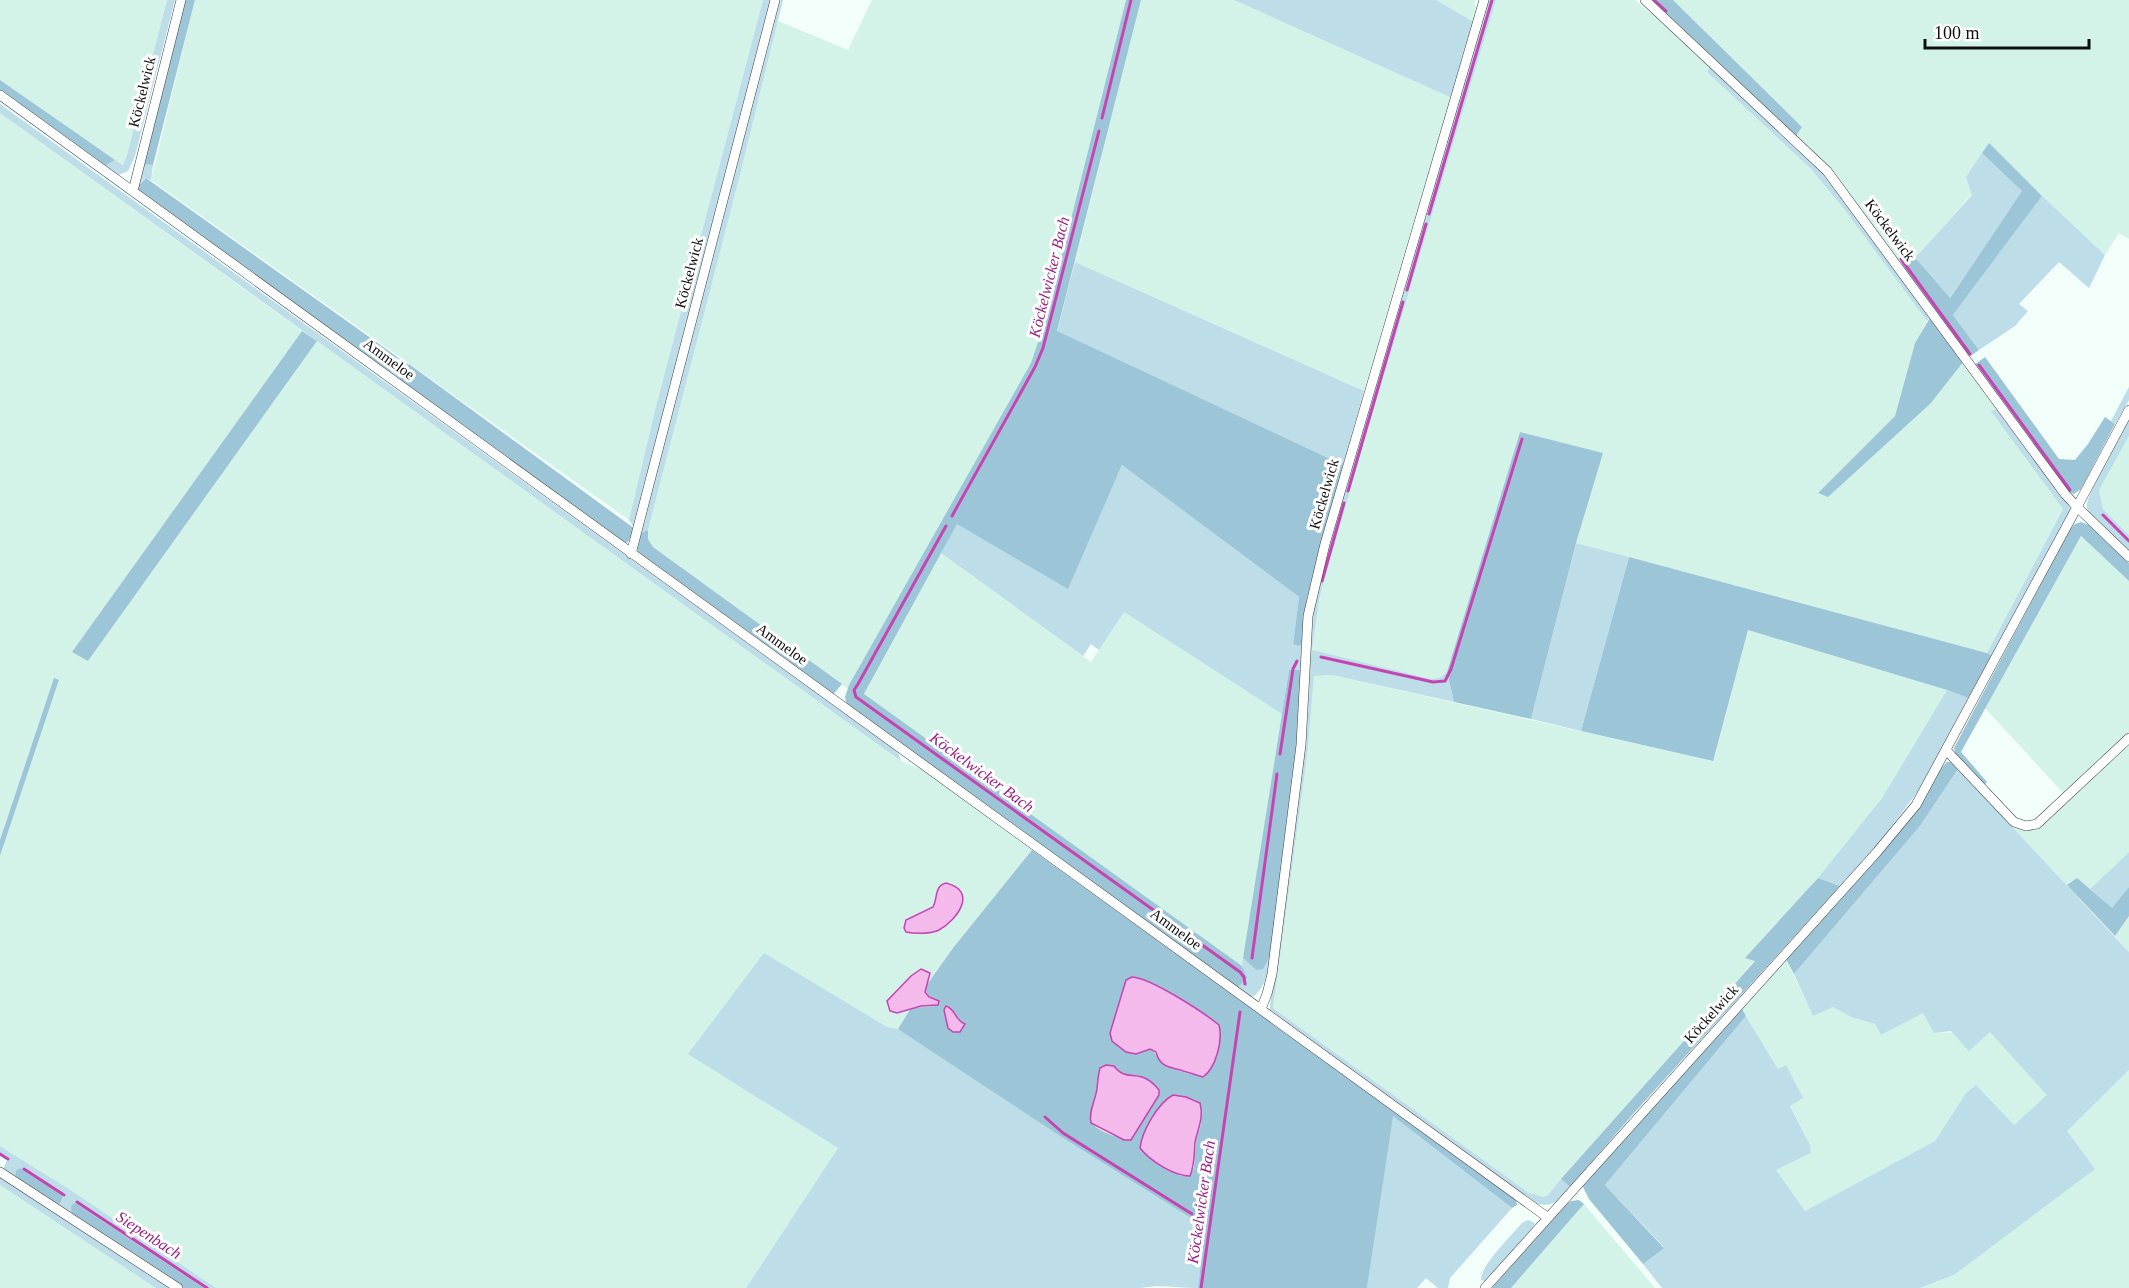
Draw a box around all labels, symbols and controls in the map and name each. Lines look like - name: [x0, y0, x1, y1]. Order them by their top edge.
- scale bar: [1925, 12, 2088, 50]
- text: 100 m: [1934, 23, 1980, 43]
- street label: Köckelwick: [125, 54, 159, 129]
- street label: Köckelwick: [1862, 196, 1918, 264]
- water label: Köckelwicker Bach: [1026, 215, 1072, 340]
- street label: Köckelwick: [672, 235, 706, 310]
- street label: Ammeloe: [360, 335, 418, 383]
- street label: Köckelwick: [1306, 456, 1342, 531]
- street label: Ammeloe: [753, 620, 811, 668]
- water label: Köckelwicker Bach: [926, 728, 1037, 815]
- street label: Ammeloe: [1147, 905, 1205, 953]
- street label: Köckelwick: [1681, 981, 1742, 1046]
- water label: Köckelwicker Bach: [1184, 1139, 1218, 1266]
- water label: Siepenbach: [113, 1208, 185, 1263]

